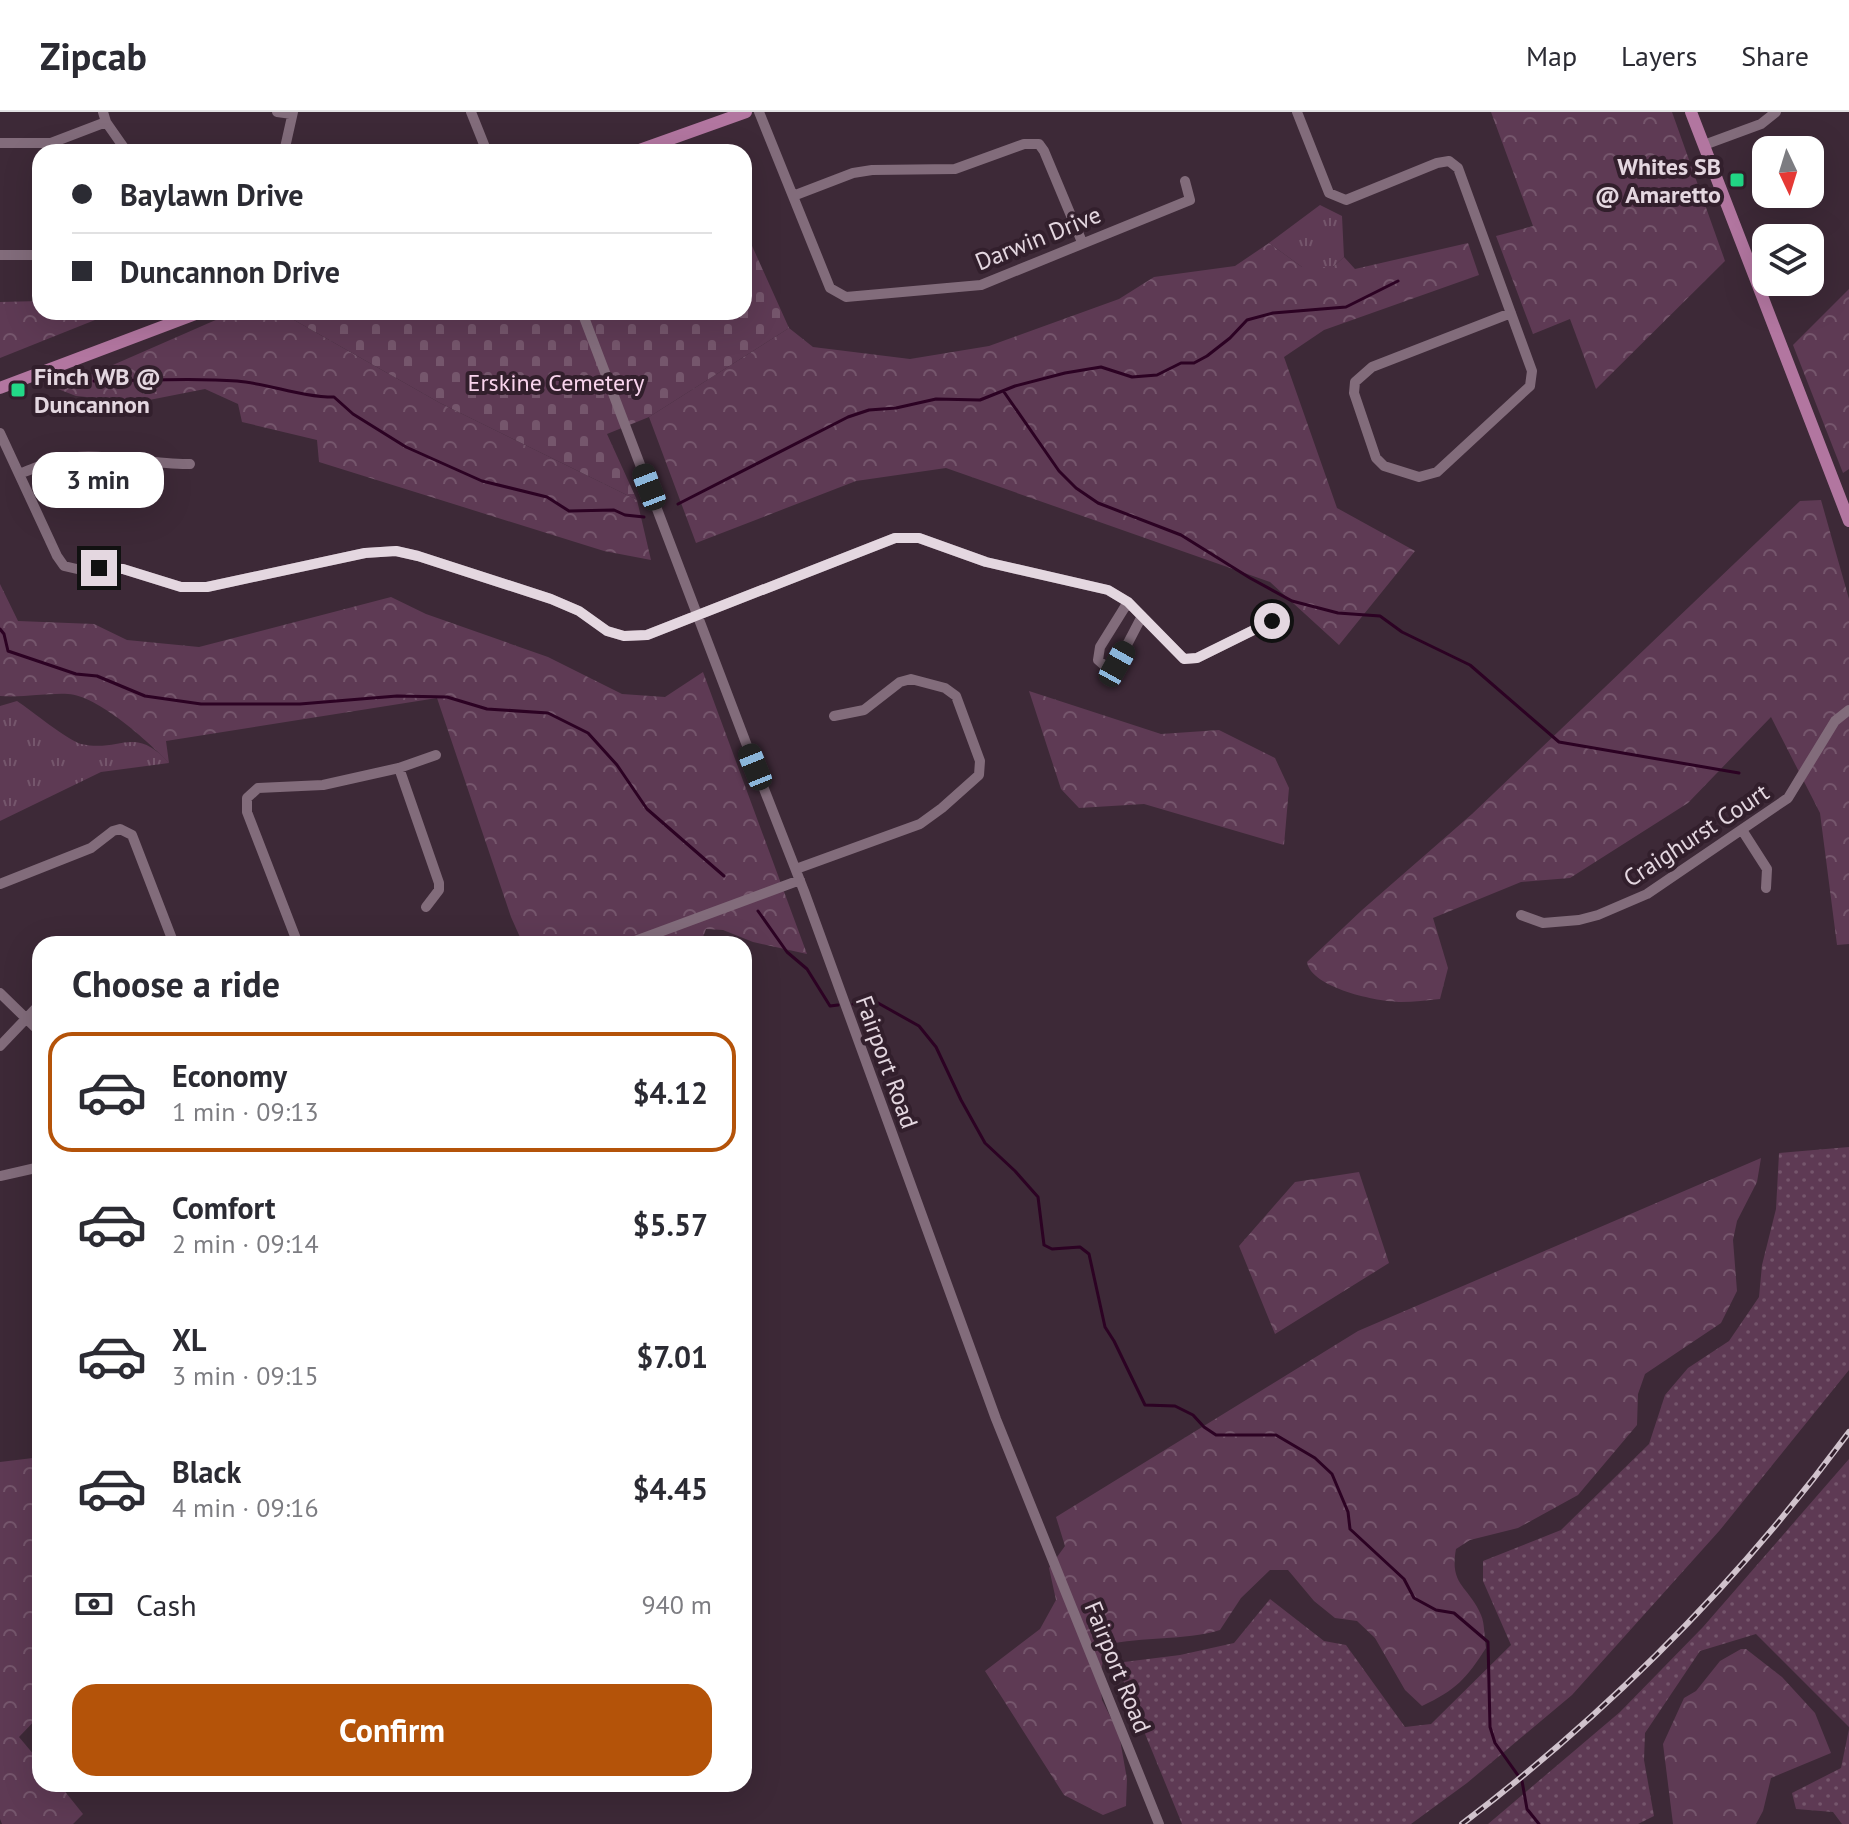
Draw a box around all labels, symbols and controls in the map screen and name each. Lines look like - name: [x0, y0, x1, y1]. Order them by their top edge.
- text: Zipcab: [40, 31, 147, 80]
- text: Map: [1526, 37, 1577, 74]
- text: Layers: [1621, 37, 1697, 74]
- text: Share: [1741, 37, 1809, 74]
- north arrow: [1752, 136, 1824, 208]
- map controls: [1752, 136, 1824, 296]
- place label: Whites SB @ Amaretto: [1595, 151, 1721, 210]
- marker: Whites SB @ Amaretto: [1728, 171, 1746, 189]
- text: Baylawn Drive: [120, 175, 304, 214]
- street label: Darwin Drive: [970, 199, 1106, 277]
- button: layers: [1752, 224, 1824, 296]
- text: Duncannon Drive: [120, 252, 340, 291]
- place label: Finch WB @ Duncannon: [34, 361, 161, 420]
- park label: Erskine Cemetery: [468, 367, 644, 398]
- marker: Finch WB @ Duncannon: [9, 381, 27, 399]
- callout: 3 min: [33, 452, 165, 508]
- car: [629, 460, 669, 514]
- text: 3 min: [66, 463, 130, 496]
- route end: [81, 550, 117, 586]
- route start: [1254, 603, 1290, 639]
- car: [1095, 637, 1139, 691]
- car: [735, 740, 775, 794]
- street label: Craighurst Court: [1617, 776, 1775, 894]
- text: Choose a ride: [72, 960, 280, 1007]
- street label: Fairport Road: [849, 991, 925, 1133]
- icon: car: [76, 1056, 148, 1128]
- text: Economy: [172, 1056, 287, 1095]
- text: $4.12: [633, 1073, 708, 1112]
- text: 1 min · 09:13: [172, 1095, 319, 1128]
- icon: car: [76, 1188, 148, 1260]
- text: Comfort: [172, 1188, 275, 1227]
- text: $5.57: [633, 1205, 708, 1244]
- text: 2 min · 09:14: [172, 1227, 319, 1260]
- icon: car: [76, 1320, 148, 1392]
- text: XL: [172, 1320, 206, 1359]
- text: $7.01: [636, 1337, 708, 1376]
- text: 3 min · 09:15: [172, 1359, 319, 1392]
- icon: car: [76, 1452, 148, 1524]
- text: Black: [172, 1452, 241, 1491]
- text: $4.45: [633, 1469, 708, 1508]
- text: 4 min · 09:16: [172, 1491, 319, 1524]
- icon: cash: [72, 1582, 116, 1626]
- text: Cash: [136, 1585, 197, 1624]
- text: 940 m: [641, 1588, 712, 1621]
- street label: Fairport Road: [1078, 1597, 1158, 1737]
- button: Confirm: [72, 1684, 712, 1776]

